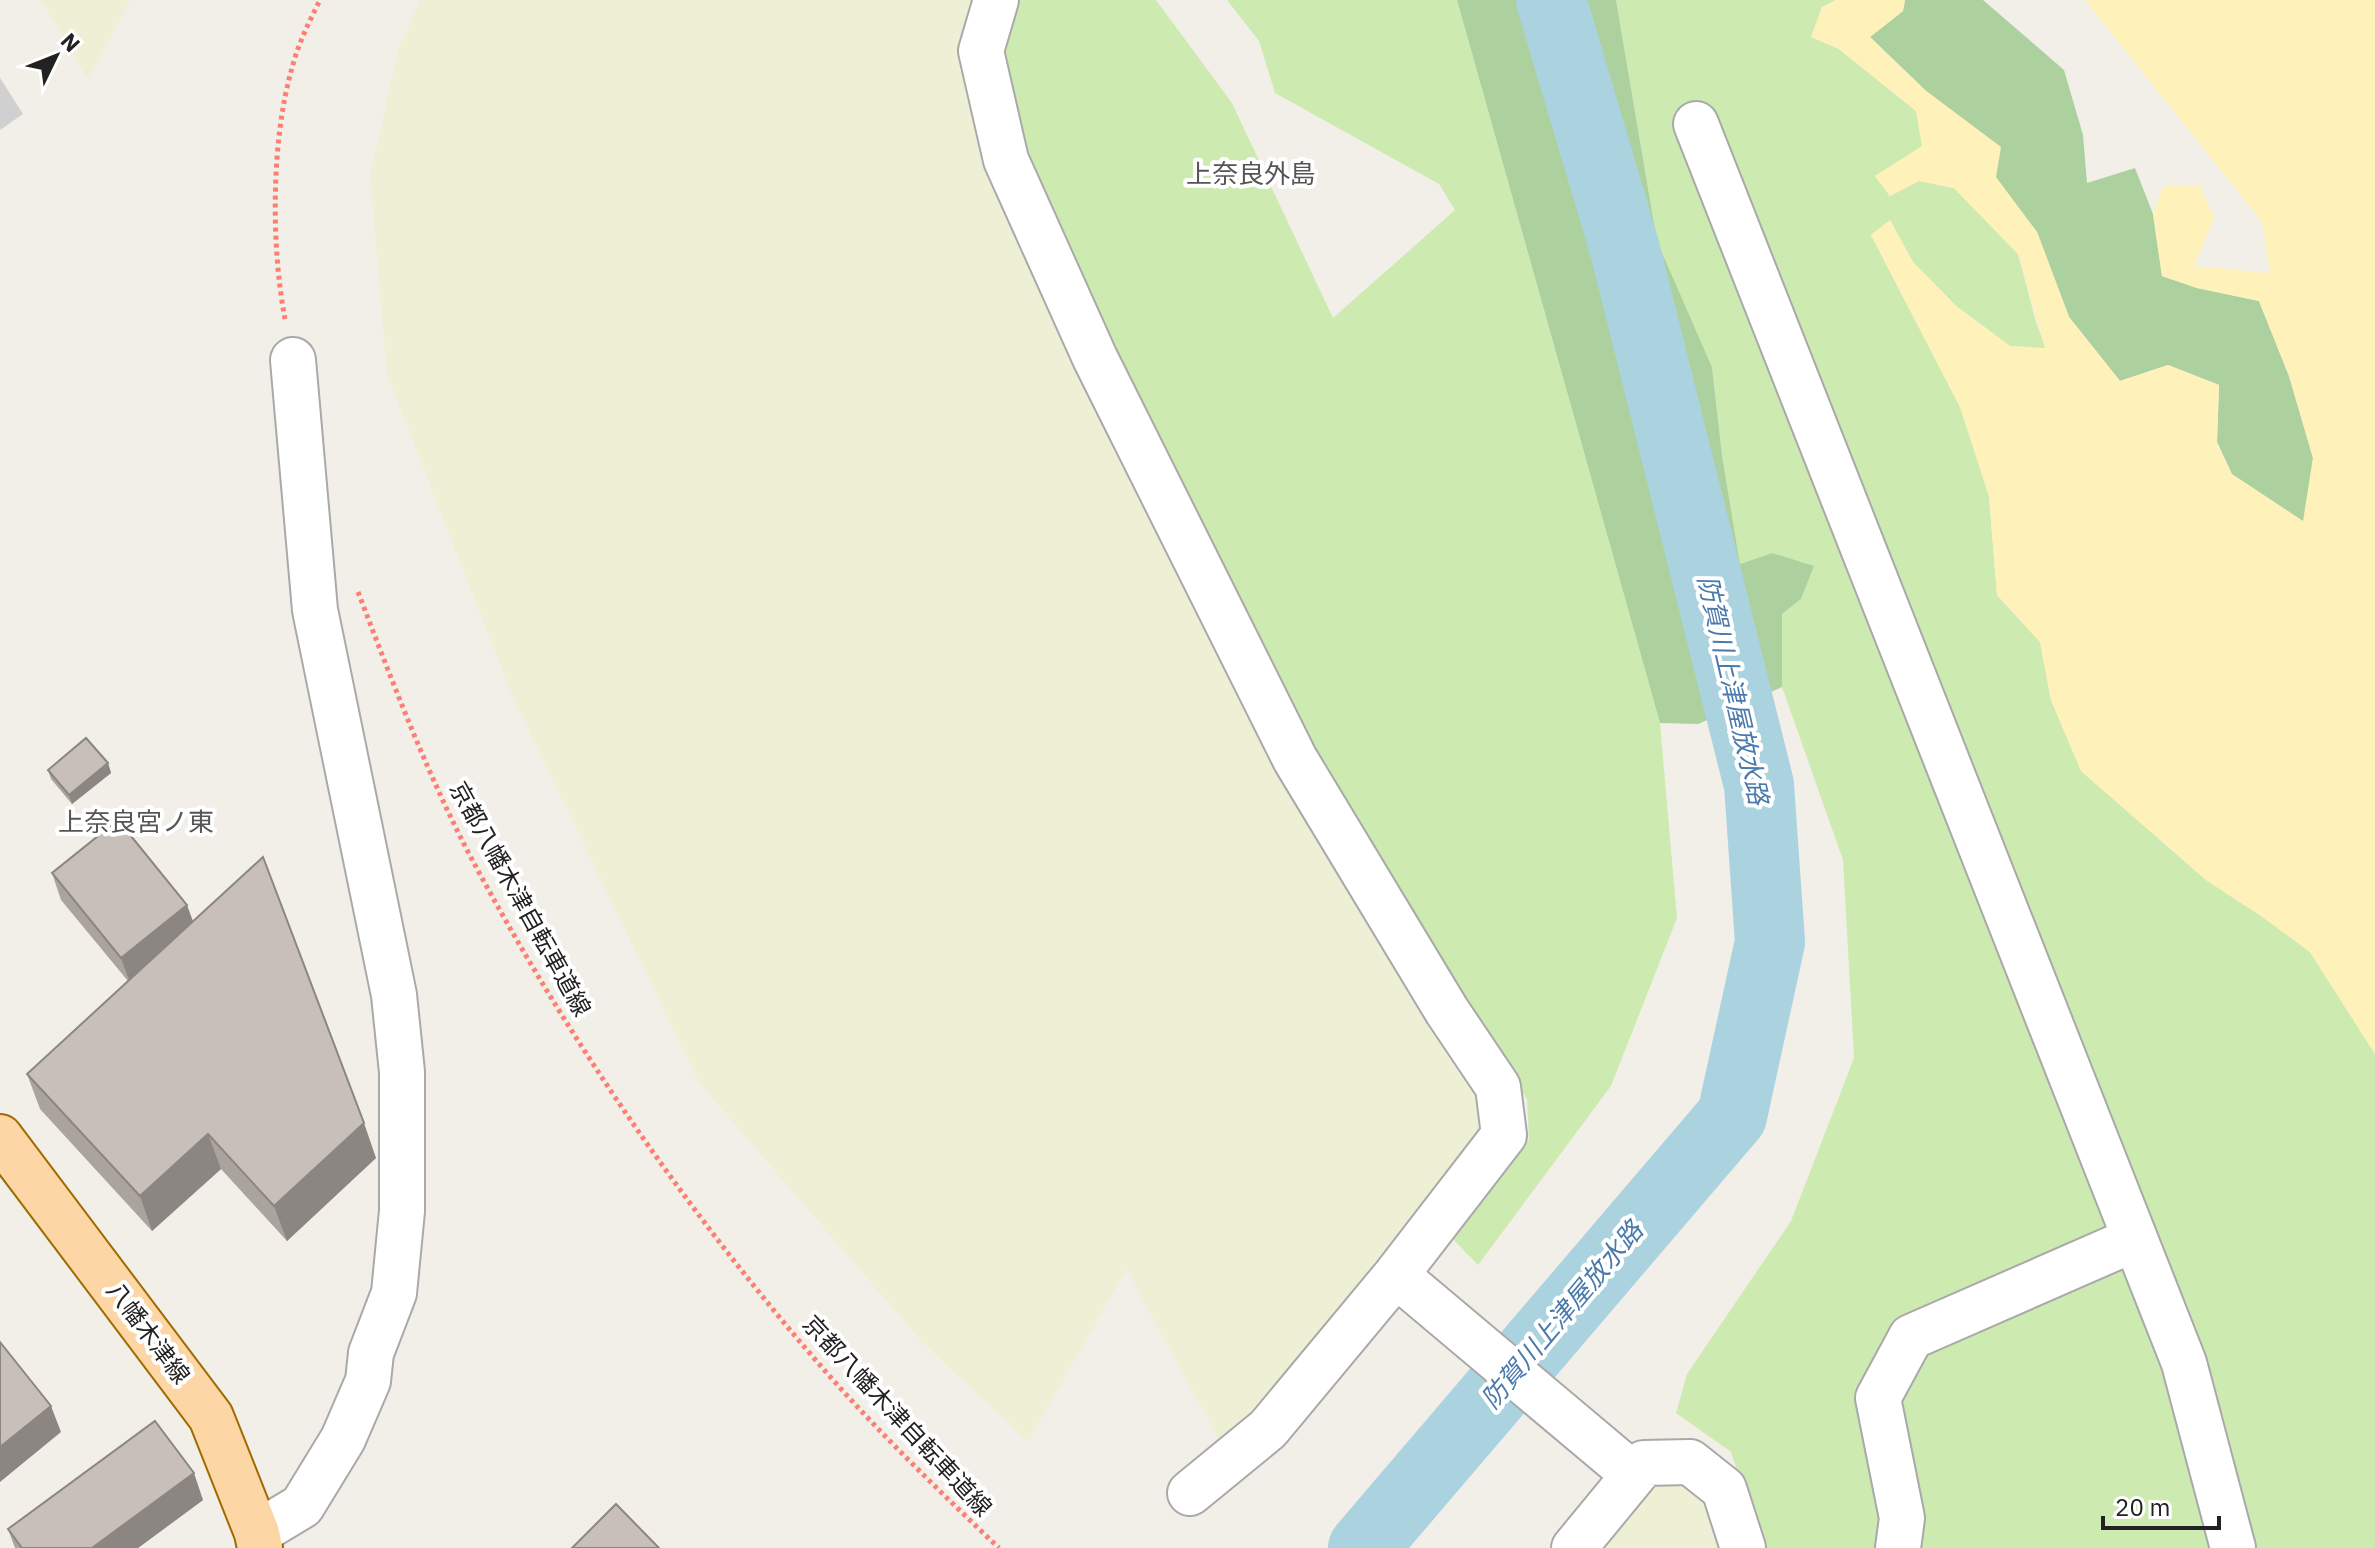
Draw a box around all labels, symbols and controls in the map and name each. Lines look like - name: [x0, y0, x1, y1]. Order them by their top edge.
- north arrow: [16, 16, 96, 96]
- text: N: [55, 26, 87, 58]
- district label: 上奈良外島: [1186, 156, 1316, 190]
- water label: 防賀川上津屋放水路: [1691, 572, 1777, 810]
- street label: 京都八幡木津自転車道線: [443, 775, 599, 1022]
- district label: 上奈良宮ノ東: [58, 804, 214, 838]
- water label: 防賀川上津屋放水路: [1473, 1212, 1651, 1415]
- street label: 八幡木津線: [100, 1275, 198, 1390]
- street label: 京都八幡木津自転車道線: [796, 1308, 999, 1523]
- scale bar: [2103, 1480, 2219, 1530]
- text: 20 m: [2115, 1491, 2170, 1523]

